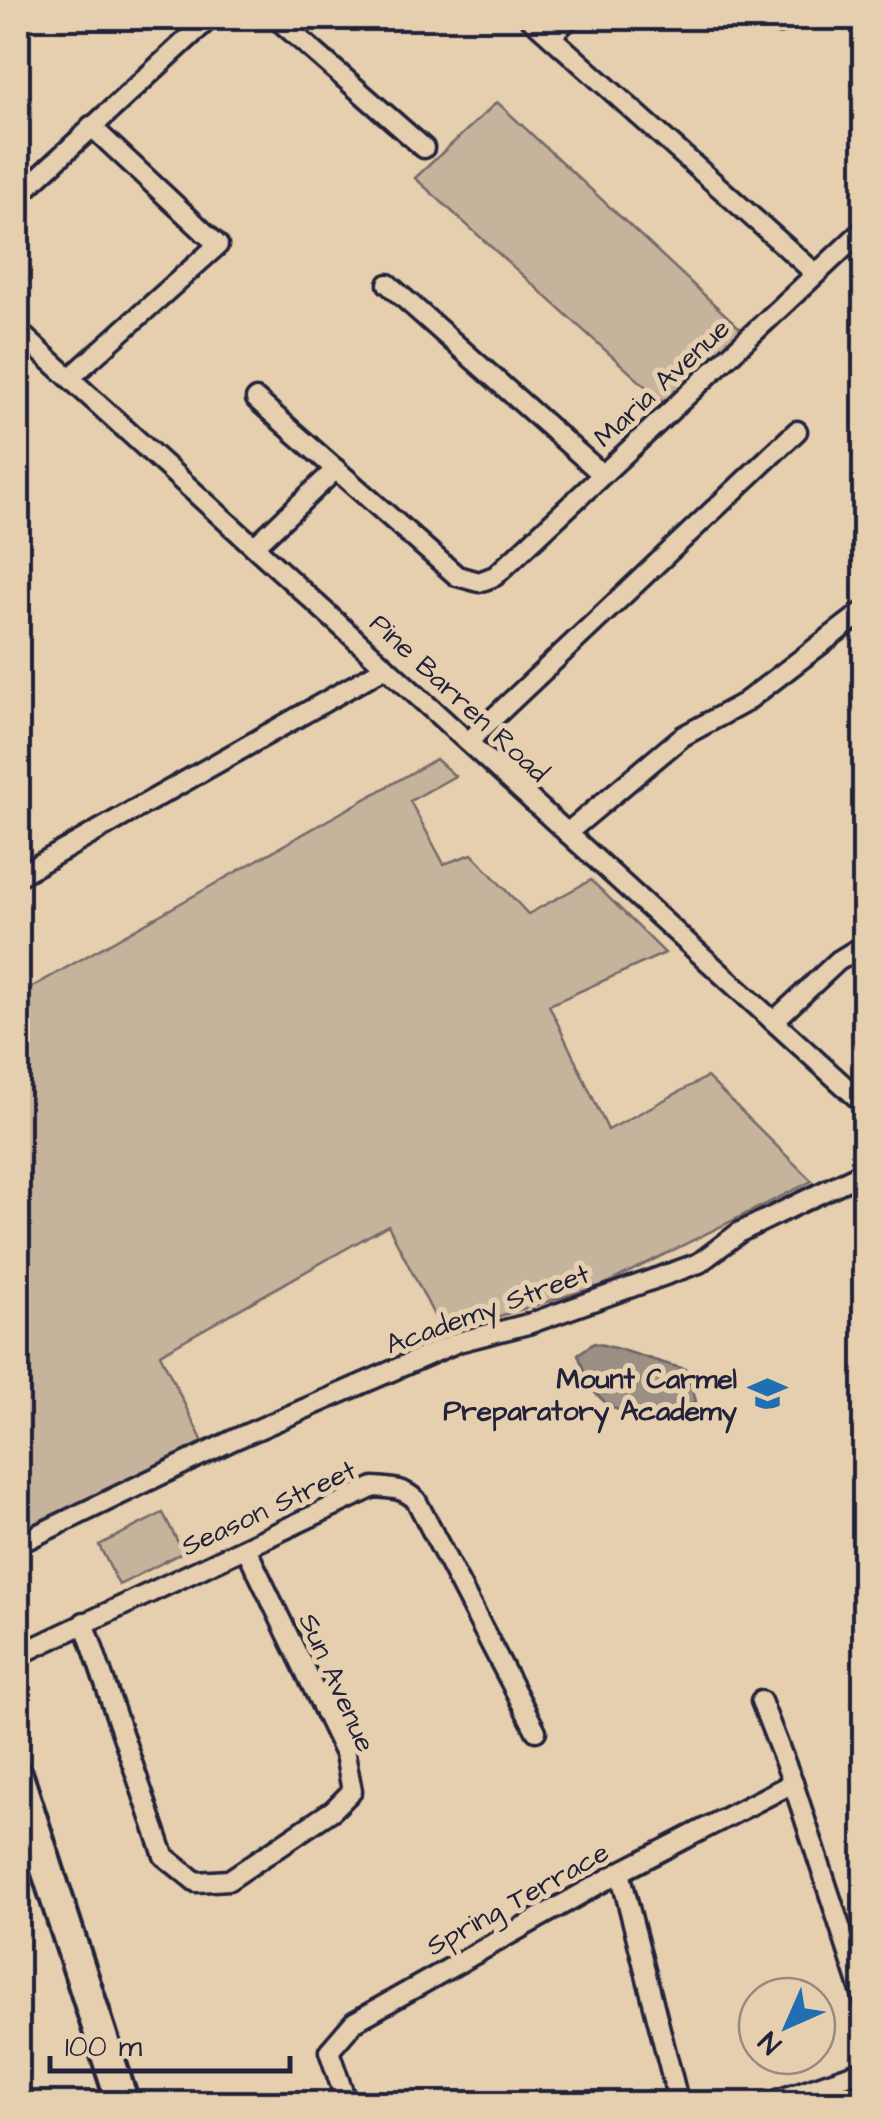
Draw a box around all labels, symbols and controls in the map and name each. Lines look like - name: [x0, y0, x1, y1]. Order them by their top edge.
- street label: Maria Avenue: [585, 310, 739, 457]
- street label: Pine Barren Road: [361, 605, 557, 792]
- street label: Academy Street: [380, 1254, 596, 1366]
- place label: Mount Carmel Preparatory Academy: [443, 1360, 738, 1434]
- school or university icon: Mount Carmel Preparatory Academy: [746, 1373, 788, 1415]
- street label: Season Street: [175, 1451, 363, 1566]
- street label: Sun Avenue: [289, 1607, 385, 1758]
- street label: Spring Terrace: [419, 1833, 617, 1967]
- north arrow: [737, 1976, 837, 2076]
- scale bar: [50, 2011, 290, 2073]
- text: N: [750, 2022, 790, 2063]
- text: 100 m: [65, 2026, 143, 2068]

